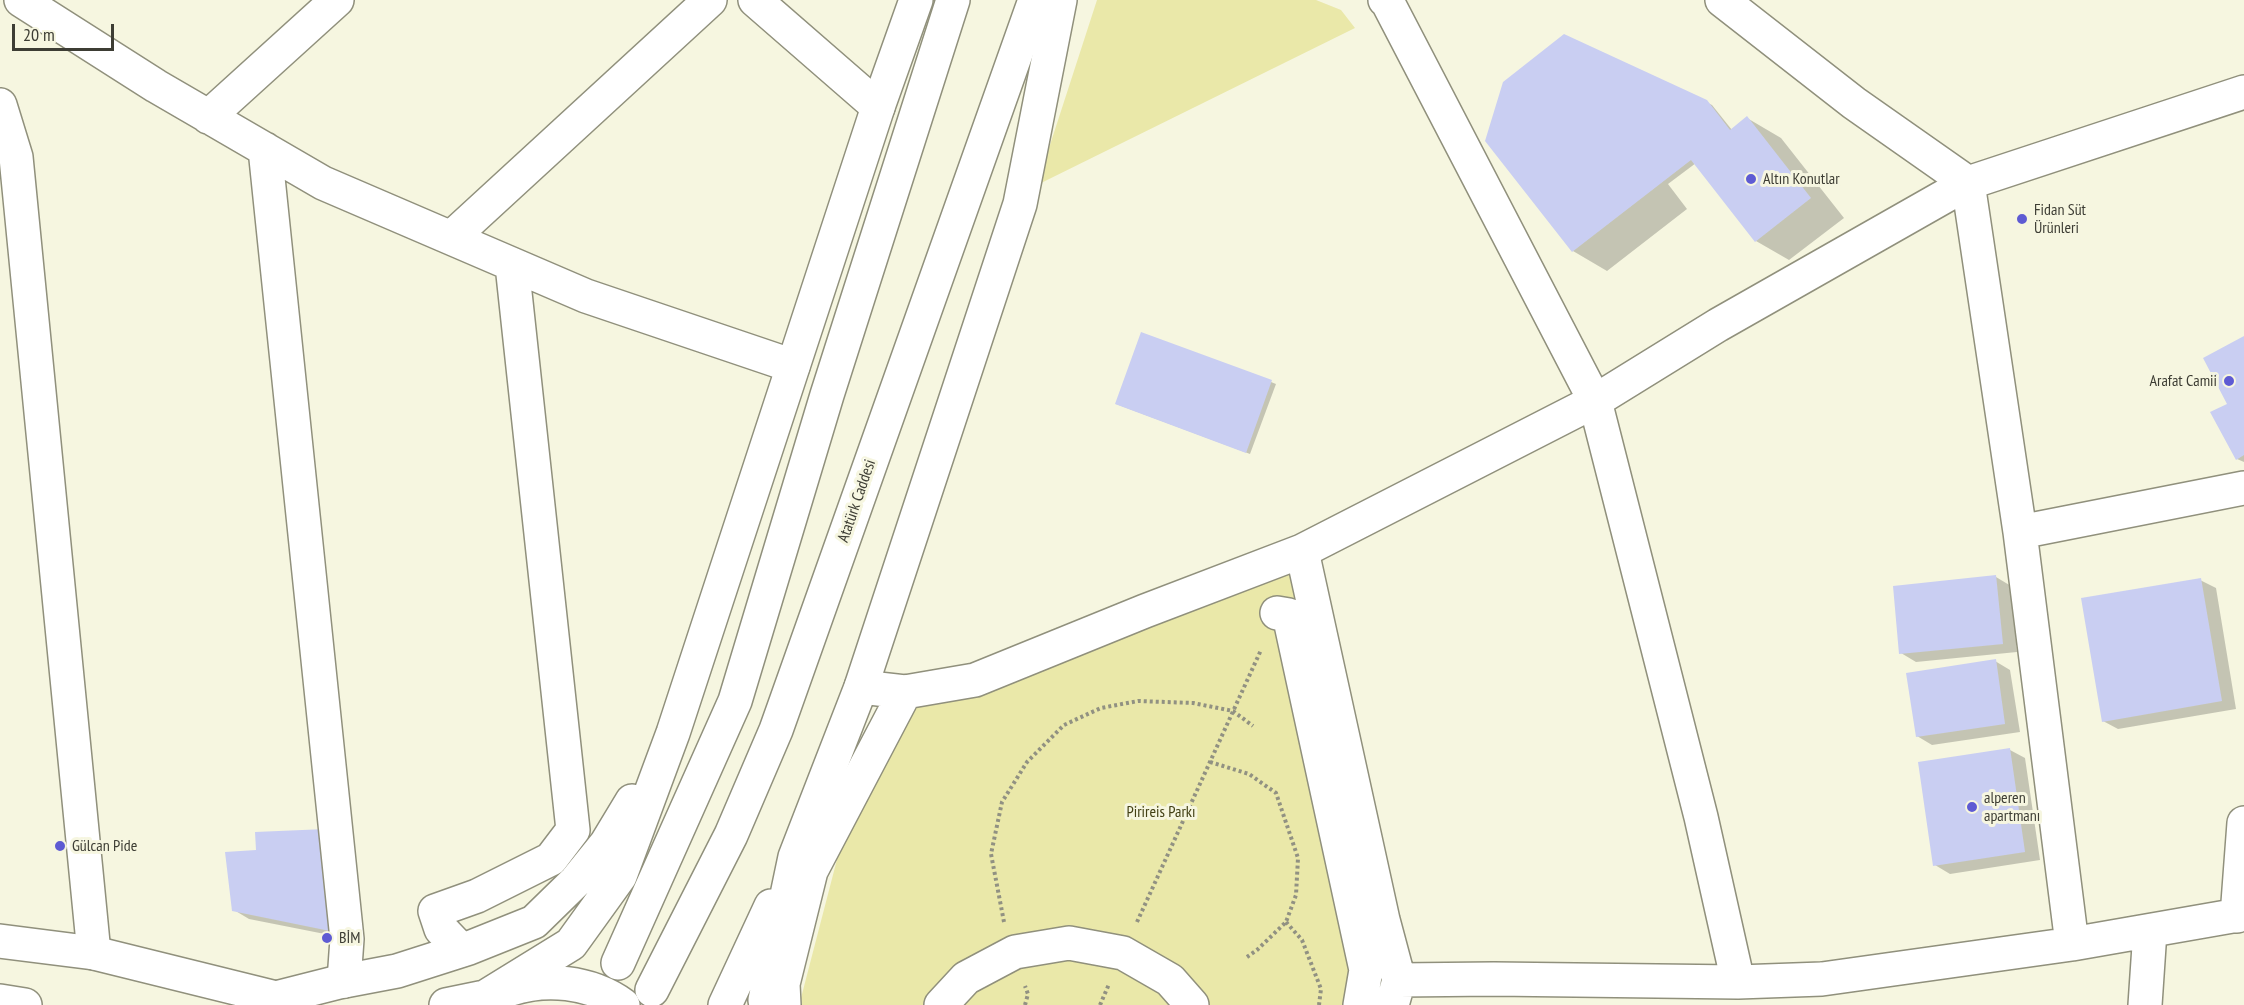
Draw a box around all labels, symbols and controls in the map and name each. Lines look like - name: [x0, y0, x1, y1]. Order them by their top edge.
- scale bar: [15, 12, 117, 50]
- text: 20 m: [23, 23, 55, 46]
- place label: Altın Konutlar: [1763, 169, 1840, 189]
- marker: Altın Konutlar: [1744, 172, 1758, 186]
- place label: Fidan Süt Ürünleri: [2034, 200, 2086, 238]
- marker: Fidan Süt Ürünleri: [2015, 212, 2029, 226]
- place label: Arafat Camii: [2149, 371, 2217, 391]
- marker: Arafat Camii: [2222, 374, 2236, 388]
- street label: Atatürk Caddesi: [834, 457, 880, 545]
- place label: alperen apartmanı: [1984, 788, 2040, 826]
- marker: alperen apartmanı: [1965, 800, 1979, 814]
- park label: Pirireis Parkı: [1126, 802, 1196, 822]
- place label: Gülcan Pide: [72, 836, 137, 856]
- marker: Gülcan Pide: [53, 839, 67, 853]
- place label: BİM: [339, 928, 360, 948]
- marker: BİM: [320, 931, 334, 945]

